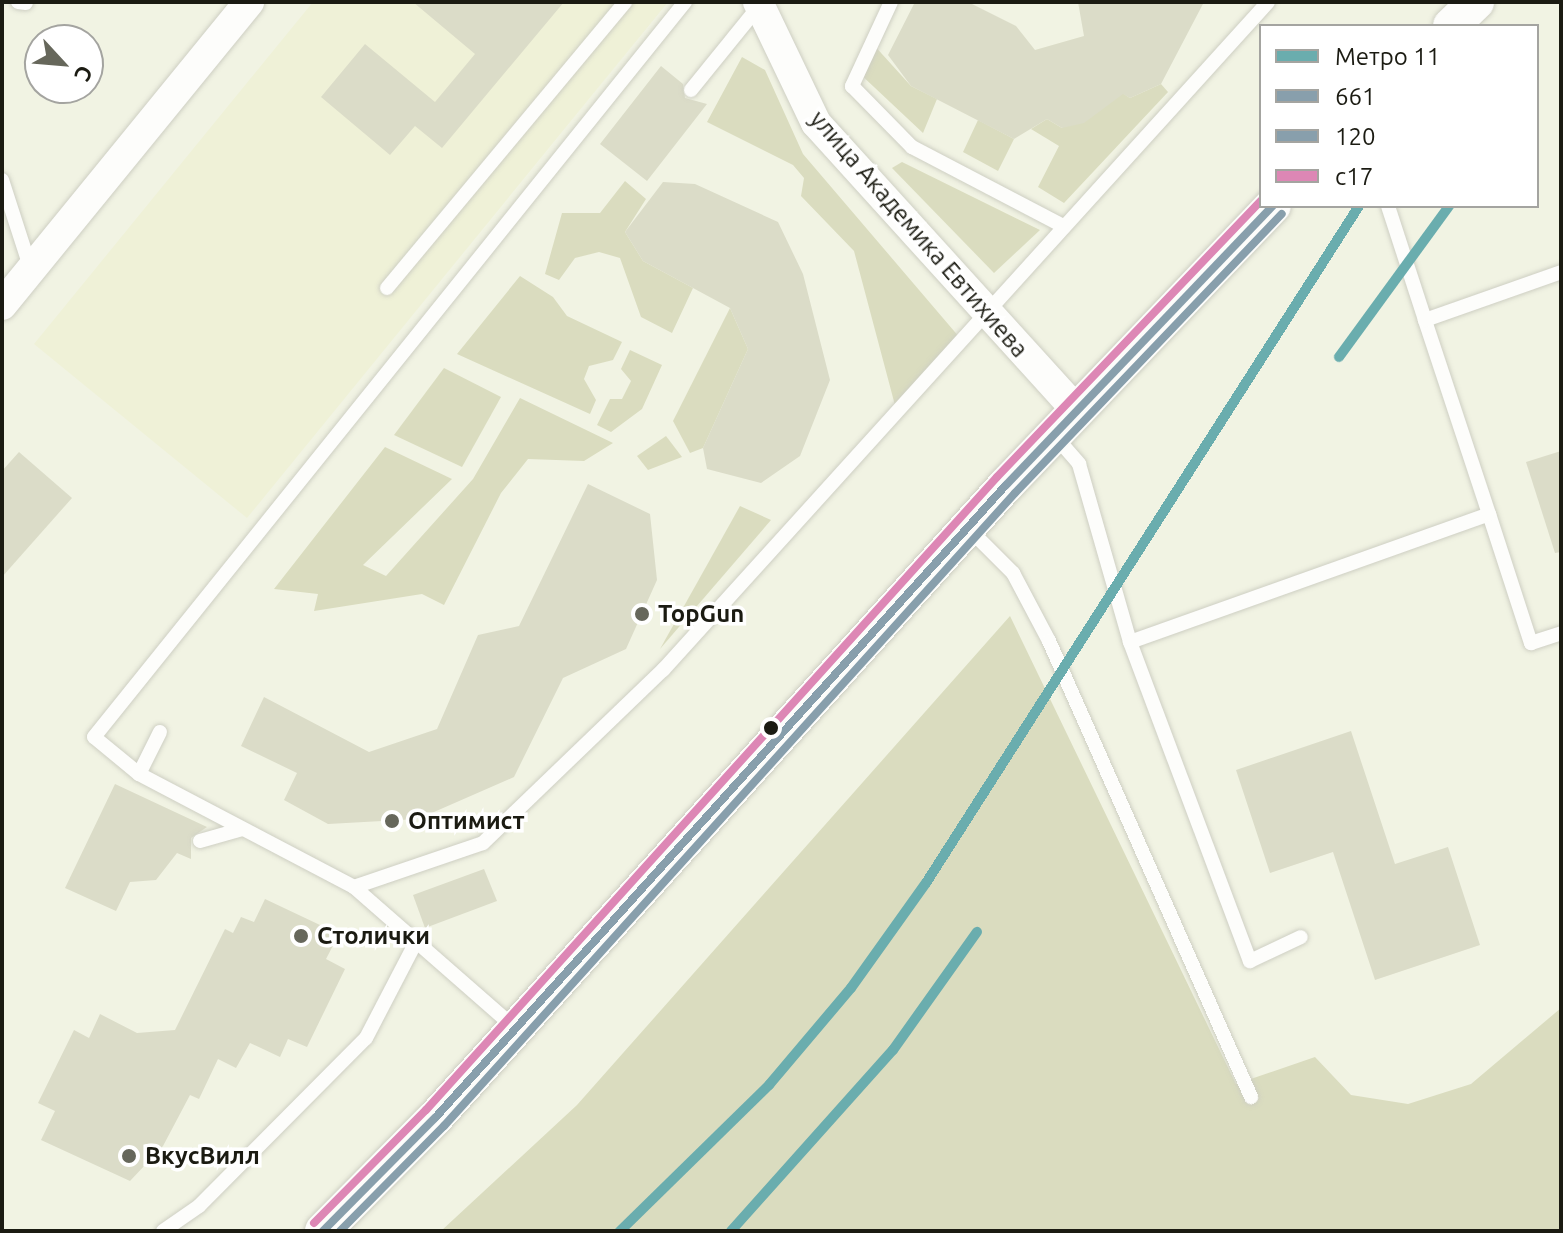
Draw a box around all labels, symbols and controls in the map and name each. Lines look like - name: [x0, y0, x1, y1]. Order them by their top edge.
- north arrow: [24, 24, 104, 104]
- legend: [1259, 24, 1539, 208]
- text: Метро 11: [1335, 43, 1440, 70]
- text: С: [70, 62, 99, 86]
- text: 661: [1335, 83, 1376, 110]
- street label: улица Академика Евтихиева: [804, 105, 1034, 363]
- text: 120: [1335, 123, 1376, 150]
- text: с17: [1335, 163, 1373, 190]
- place label: TopGun: [658, 600, 744, 628]
- marker: TopGun: [633, 605, 651, 623]
- unlabelled marker: [763, 720, 779, 736]
- place label: Оптимист: [408, 807, 525, 835]
- marker: Оптимист: [383, 812, 401, 830]
- place label: Столички: [317, 922, 430, 950]
- marker: Столички: [292, 927, 310, 945]
- place label: ВкусВилл: [145, 1142, 260, 1170]
- marker: ВкусВилл: [120, 1147, 138, 1165]

